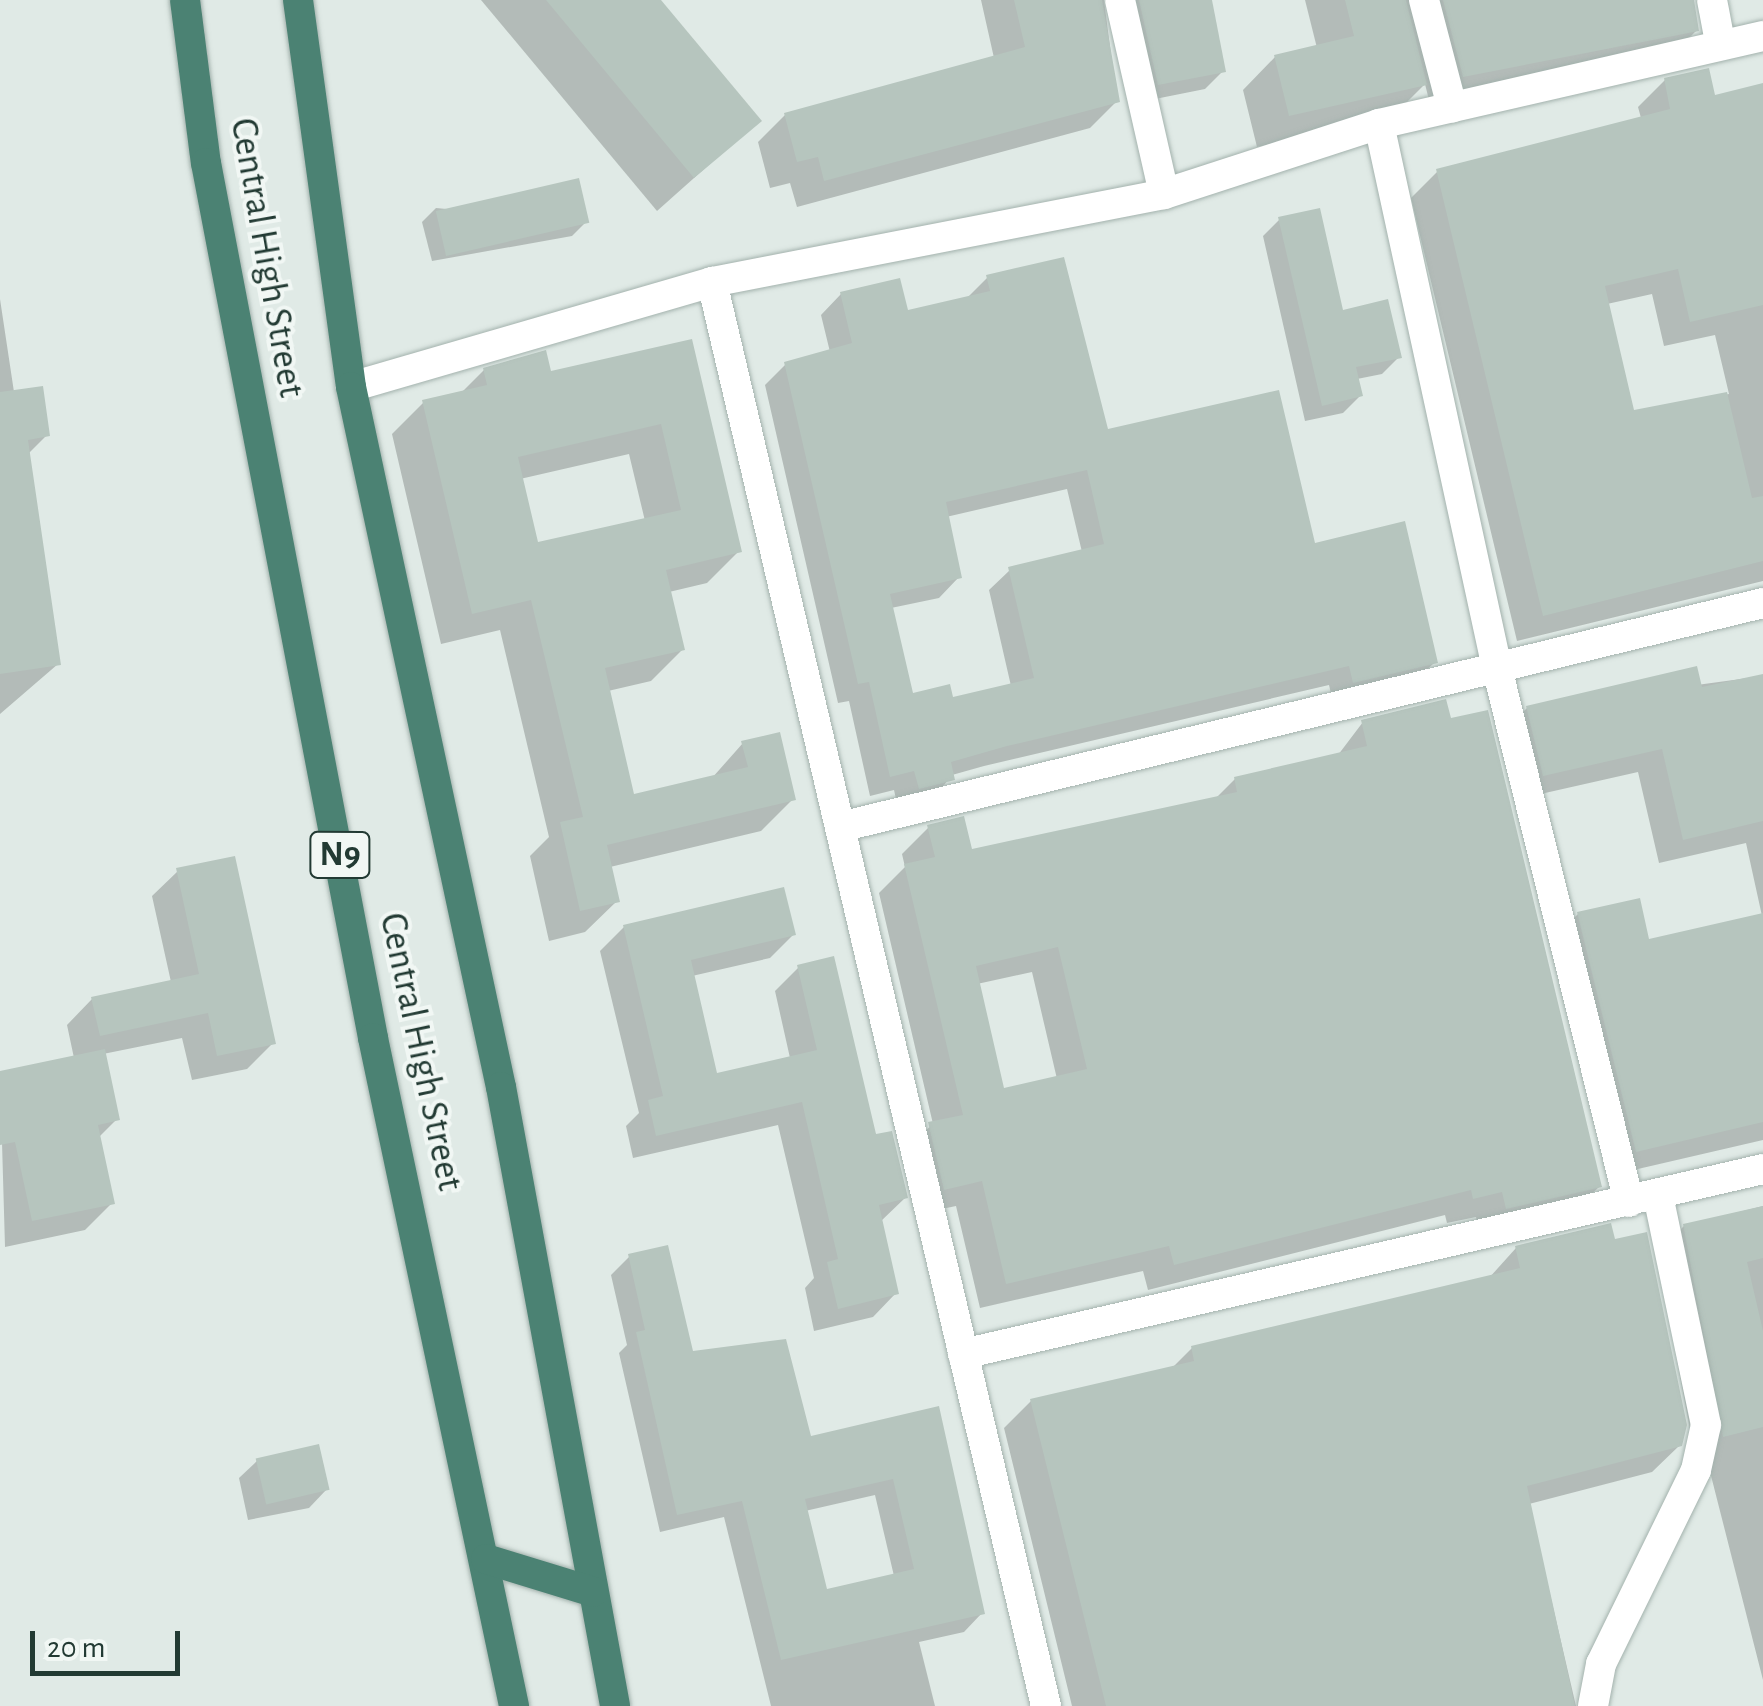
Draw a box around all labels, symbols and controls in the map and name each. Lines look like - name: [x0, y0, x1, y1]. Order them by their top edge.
- street label: Central High Street: [219, 115, 313, 401]
- road number: N9: [308, 825, 372, 885]
- street label: Central High Street: [368, 909, 472, 1195]
- scale bar: [35, 1611, 185, 1673]
- text: 20 m: [47, 1633, 105, 1663]

